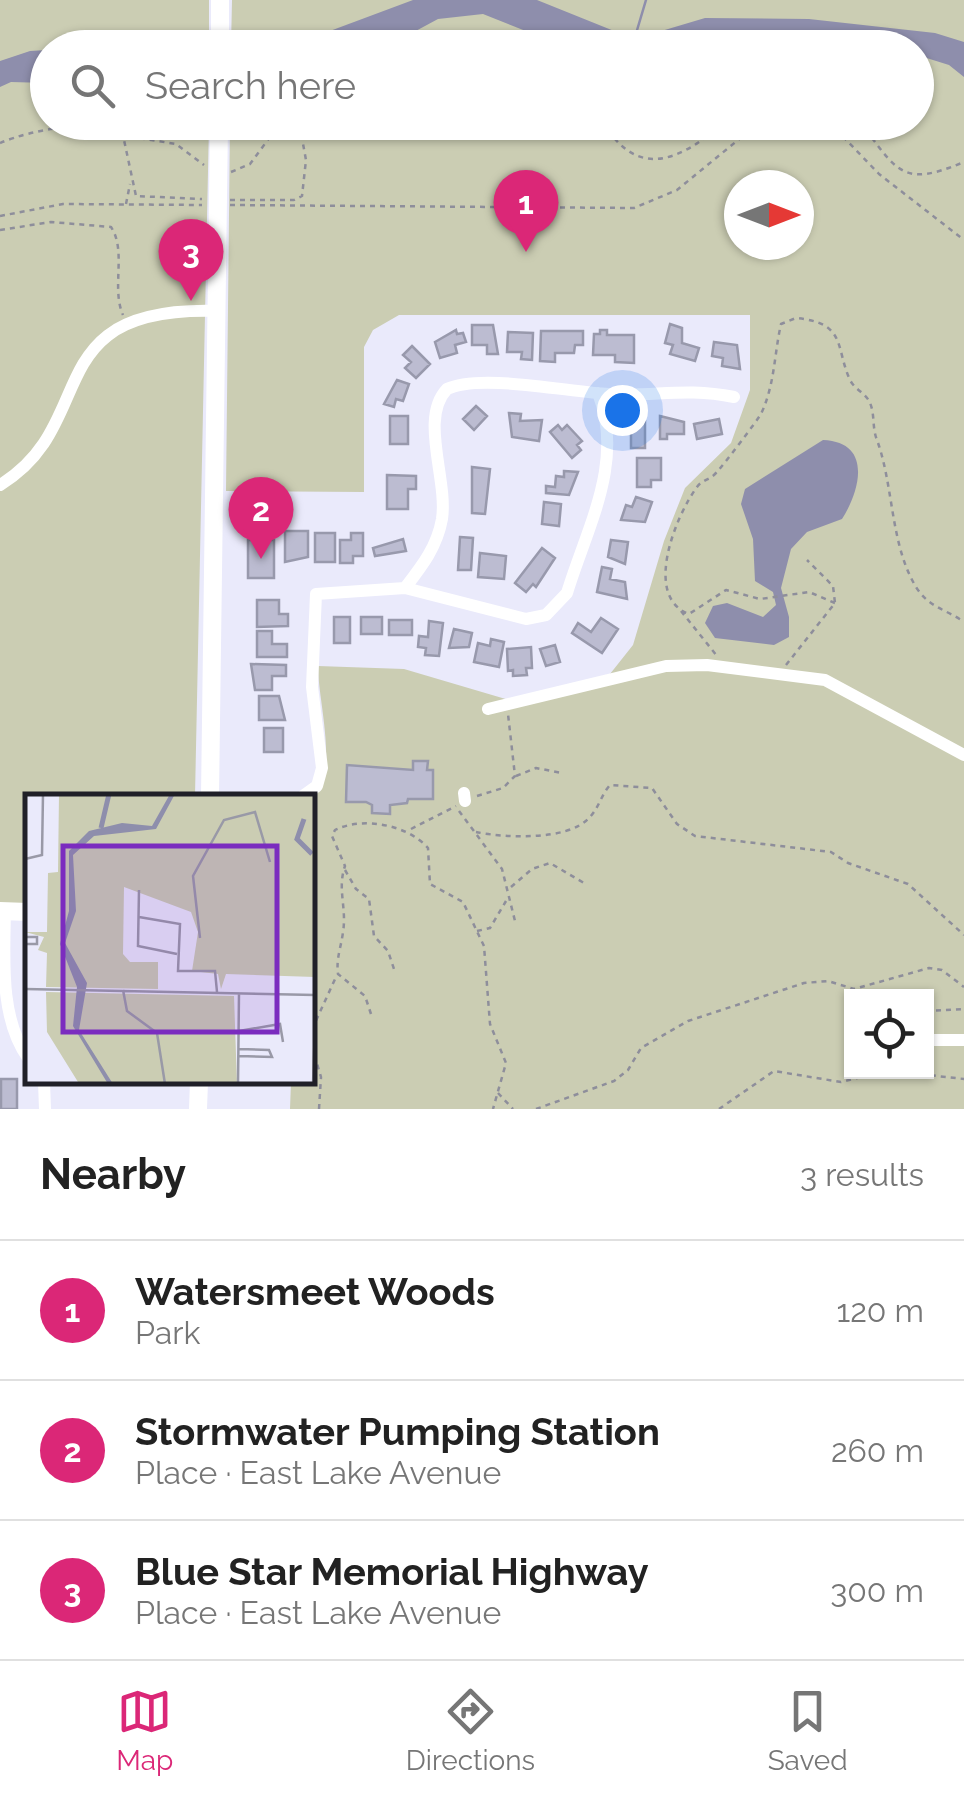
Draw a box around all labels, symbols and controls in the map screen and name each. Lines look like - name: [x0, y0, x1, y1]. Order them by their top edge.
- search box: [30, 30, 934, 140]
- icon: search: [65, 58, 120, 113]
- text: Search here: [145, 63, 356, 108]
- pin: 1: [494, 170, 558, 252]
- north arrow: [724, 170, 814, 260]
- pin: 3: [158, 218, 224, 301]
- your location: [597, 385, 648, 436]
- pin: 2: [228, 476, 294, 559]
- inset map: [25, 794, 315, 1084]
- map controls: [844, 989, 934, 1079]
- button: locate: [844, 989, 934, 1079]
- text: Nearby: [40, 1150, 186, 1199]
- text: 3 results: [800, 1156, 924, 1193]
- text: Watersmeet Woods: [135, 1269, 495, 1314]
- text: 1: [65, 1292, 80, 1329]
- text: 120 m: [836, 1292, 924, 1329]
- text: Park: [135, 1314, 200, 1351]
- text: Stormwater Pumping Station: [135, 1409, 660, 1454]
- text: 2: [63, 1432, 82, 1469]
- text: 260 m: [831, 1432, 924, 1469]
- text: Place · East Lake Avenue: [135, 1454, 501, 1491]
- text: Blue Star Memorial Highway: [135, 1549, 649, 1594]
- text: 3: [64, 1572, 81, 1609]
- text: 300 m: [830, 1572, 924, 1609]
- text: Place · East Lake Avenue: [135, 1594, 501, 1631]
- tab: Map: [116, 1684, 173, 1777]
- tab: Directions: [406, 1684, 535, 1777]
- tab: Saved: [768, 1684, 848, 1777]

